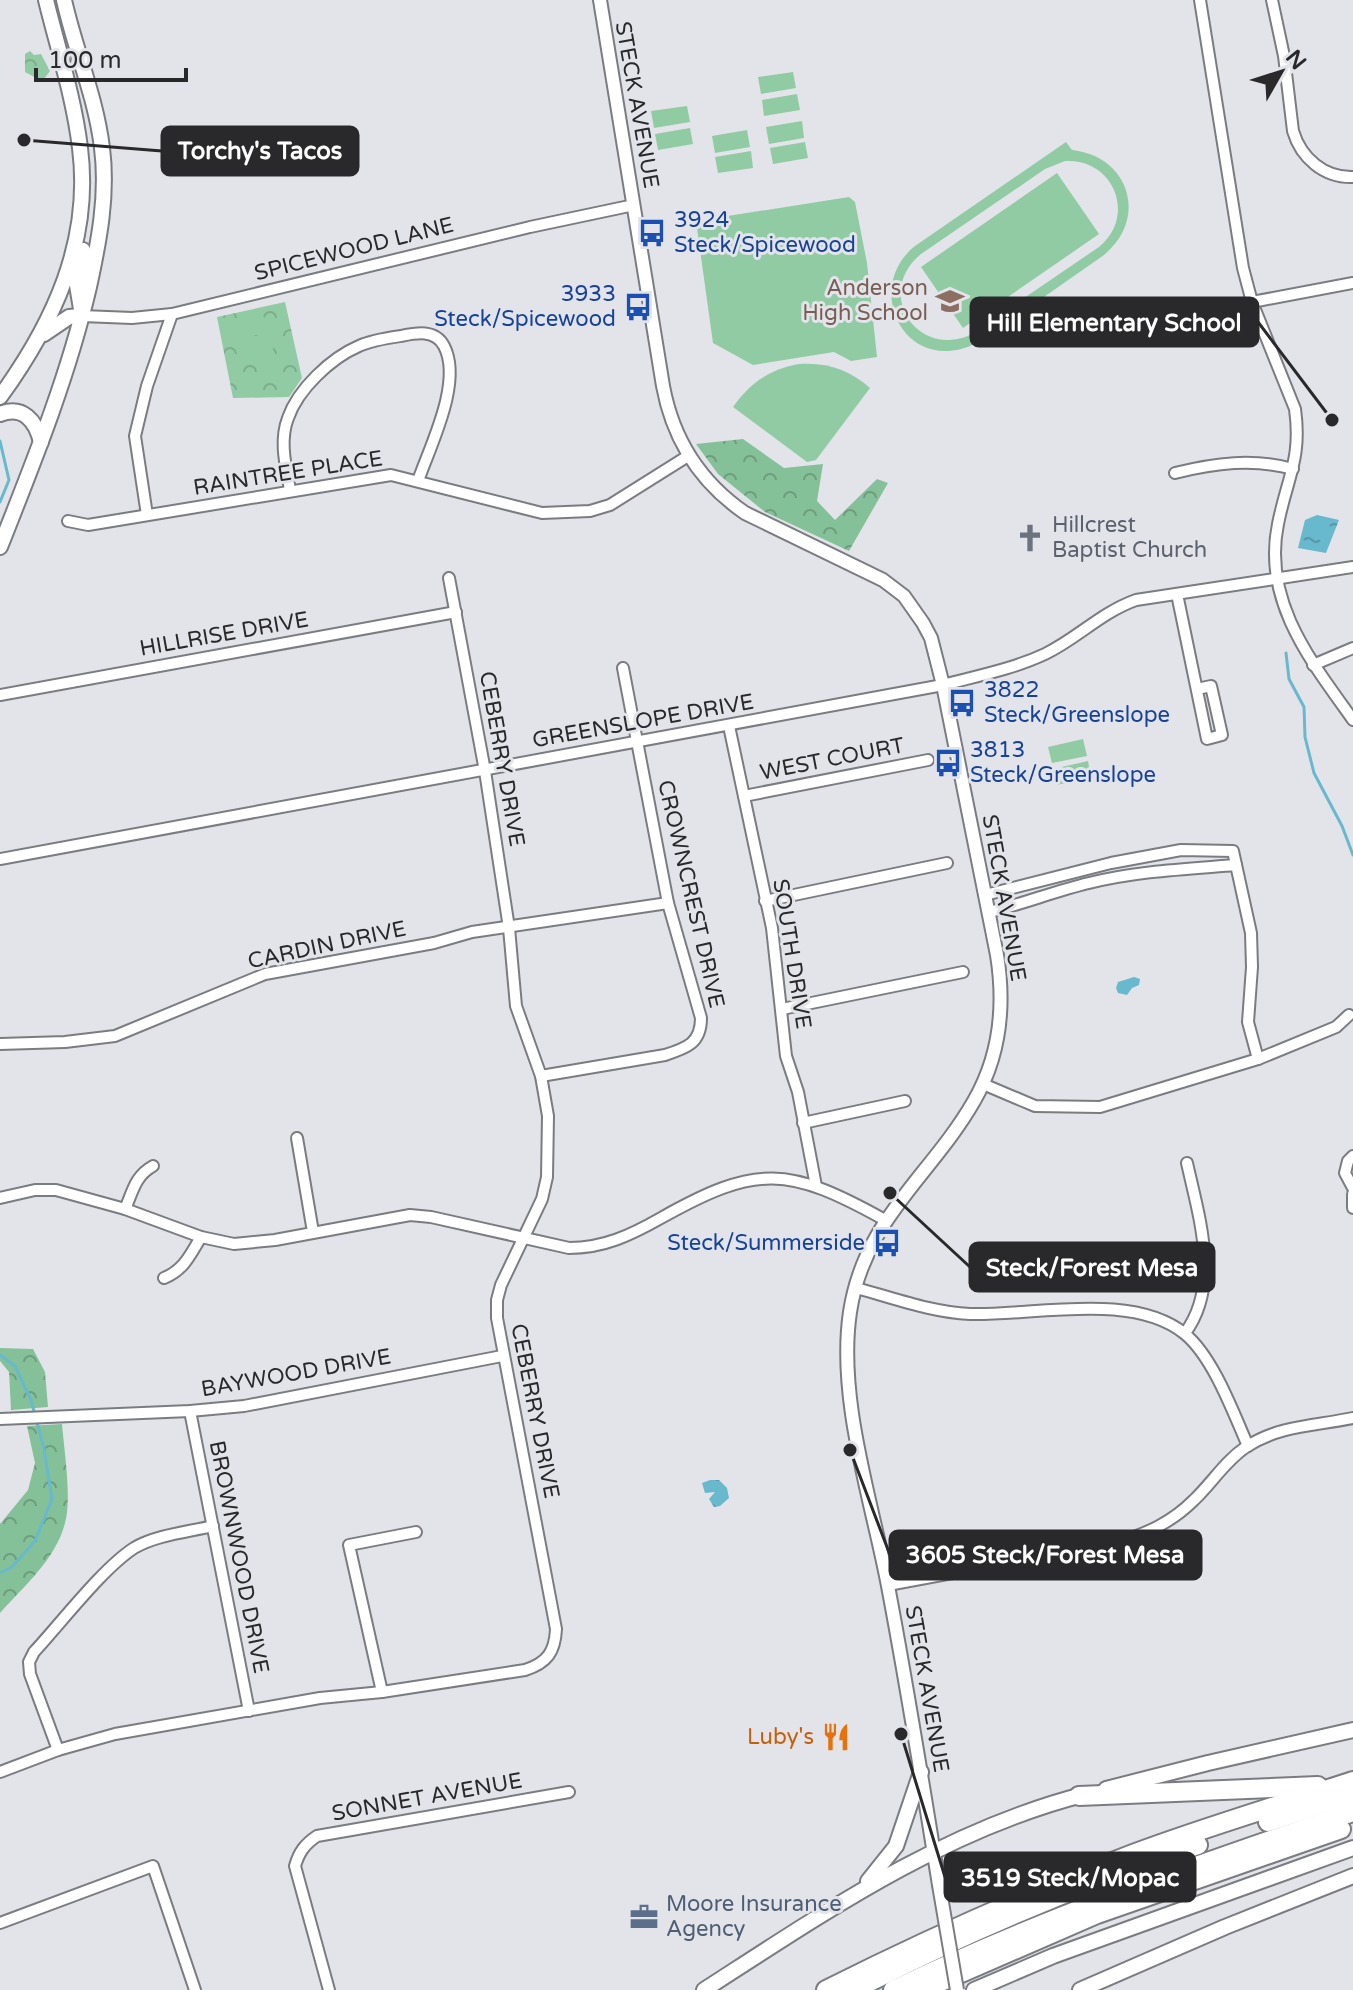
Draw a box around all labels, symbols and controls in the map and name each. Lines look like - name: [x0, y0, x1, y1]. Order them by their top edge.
- street label: STECK AVENUE: [610, 20, 664, 190]
- scale bar: [36, 32, 186, 82]
- north arrow: [1241, 32, 1321, 112]
- text: N: [1280, 45, 1311, 75]
- text: 100 m: [48, 46, 122, 75]
- callout: Torchy's Tacos: [162, 127, 358, 175]
- text: Torchy's Tacos: [177, 137, 342, 166]
- place label: 3924 Steck/Spicewood: [674, 207, 856, 258]
- street label: SPICEWOOD LANE: [252, 212, 456, 286]
- bus stop icon: 3924 Steck/Spicewood: [637, 218, 667, 248]
- place label: Anderson High School: [802, 275, 928, 326]
- place label: 3933 Steck/Spicewood: [434, 281, 616, 332]
- school or university icon: Anderson High School: [935, 286, 965, 316]
- bus stop icon: 3933 Steck/Spicewood: [623, 292, 653, 322]
- callout: Hill Elementary School: [971, 298, 1258, 346]
- text: Hill Elementary School: [986, 309, 1242, 338]
- street label: RAINTREE PLACE: [191, 445, 385, 501]
- place label: Hillcrest Baptist Church: [1052, 512, 1207, 563]
- church icon: Hillcrest Baptist Church: [1015, 523, 1045, 553]
- street label: HILLRISE DRIVE: [137, 606, 311, 662]
- street label: CEBERRY DRIVE: [474, 669, 530, 849]
- place label: 3822 Steck/Greenslope: [984, 677, 1170, 728]
- bus stop icon: 3822 Steck/Greenslope: [947, 688, 977, 718]
- street label: GREENSLOPE DRIVE: [530, 689, 756, 753]
- street label: WEST COURT: [758, 732, 907, 786]
- place label: 3813 Steck/Greenslope: [970, 737, 1156, 788]
- bus stop icon: 3813 Steck/Greenslope: [933, 748, 963, 778]
- street label: CROWNCREST DRIVE: [652, 777, 730, 1011]
- street label: STECK AVENUE: [977, 813, 1031, 983]
- street label: SOUTH DRIVE: [767, 877, 817, 1031]
- street label: CARDIN DRIVE: [245, 916, 409, 974]
- bus stop icon: Steck/Summerside: [872, 1228, 902, 1258]
- place label: Steck/Summerside: [667, 1230, 865, 1256]
- callout: Steck/Forest Mesa: [970, 1243, 1214, 1291]
- text: Steck/Forest Mesa: [986, 1254, 1198, 1283]
- street label: CEBERRY DRIVE: [505, 1321, 565, 1501]
- street label: BAYWOOD DRIVE: [199, 1343, 393, 1403]
- street label: BROWNWOOD DRIVE: [204, 1438, 274, 1676]
- callout: 3605 Steck/Forest Mesa: [890, 1531, 1201, 1579]
- text: 3605 Steck/Forest Mesa: [906, 1541, 1184, 1570]
- street label: STECK AVENUE: [900, 1604, 954, 1774]
- restaurant icon: Luby's: [821, 1722, 851, 1752]
- place label: Luby's: [747, 1724, 814, 1750]
- street label: SONNET AVENUE: [330, 1767, 524, 1827]
- callout: 3519 Steck/Mopac: [945, 1853, 1195, 1901]
- text: 3519 Steck/Mopac: [961, 1864, 1180, 1893]
- place label: Moore Insurance Agency: [666, 1891, 842, 1942]
- office icon: Moore Insurance Agency: [629, 1902, 659, 1932]

